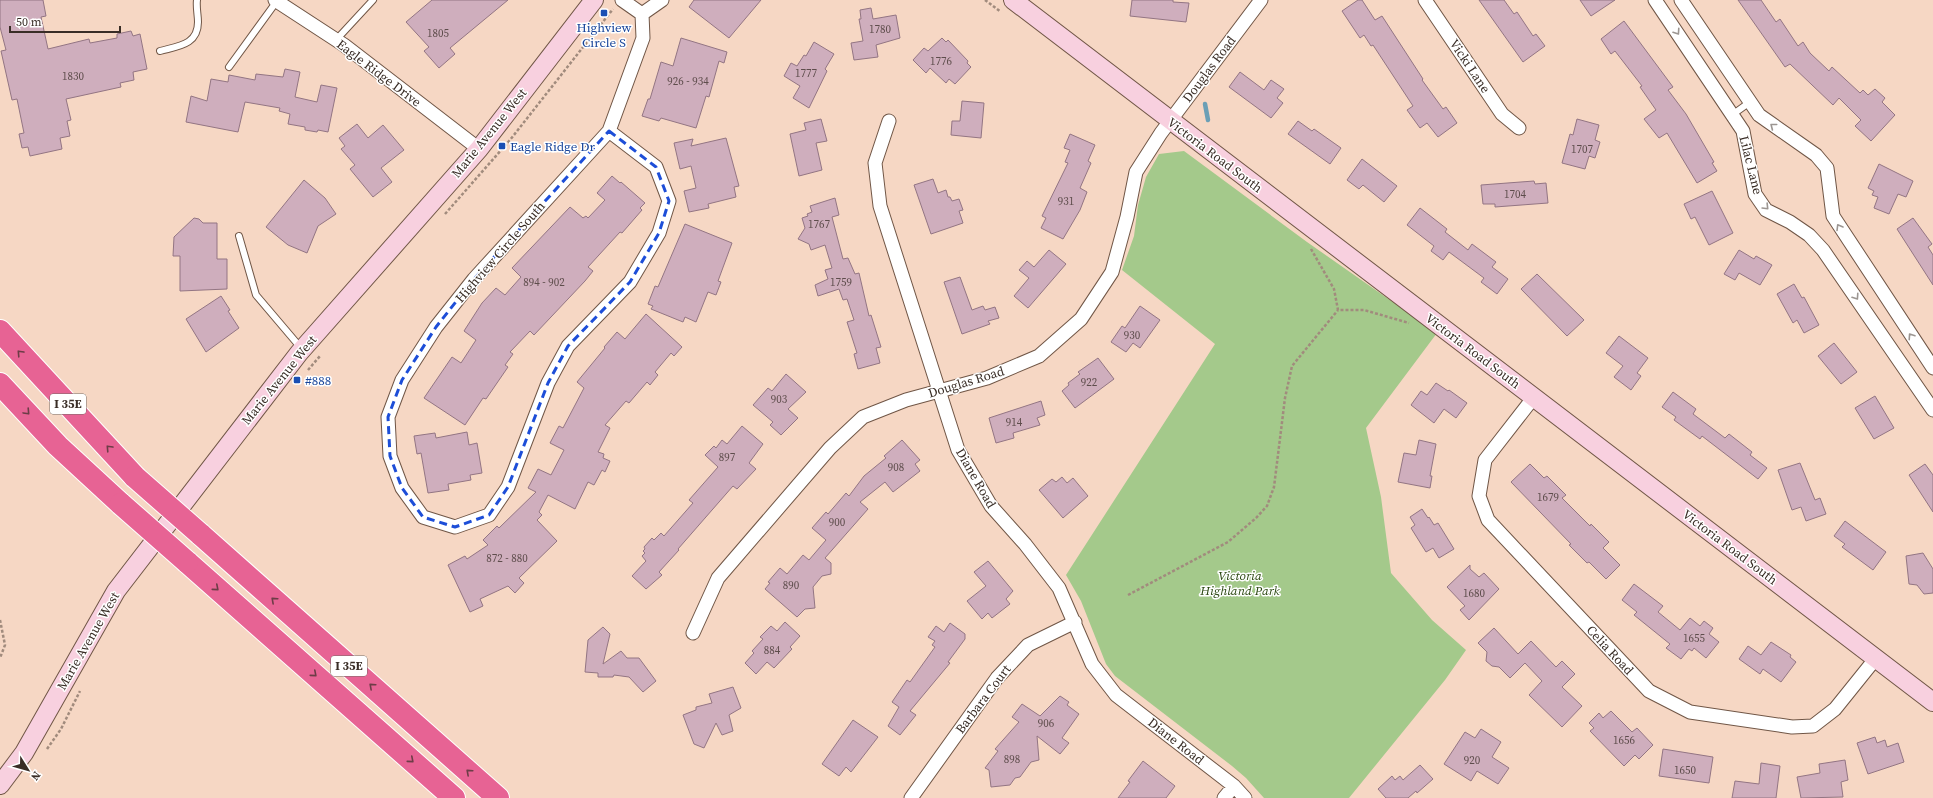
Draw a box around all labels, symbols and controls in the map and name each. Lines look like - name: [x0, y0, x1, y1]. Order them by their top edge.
- scale bar: [10, 8, 120, 34]
- marker: Highview Circle S: [599, 8, 609, 18]
- text: 50 m: [16, 14, 42, 30]
- place label: Highview Circle S: [576, 19, 632, 51]
- house number: 1780: [869, 22, 891, 37]
- house number: 1805: [427, 26, 449, 41]
- one-way arrow: [1672, 28, 1679, 35]
- street label: Douglas Road: [1179, 32, 1240, 106]
- street label: Eagle Ridge Drive: [333, 36, 425, 111]
- street label: Vicki Lane: [1446, 36, 1494, 96]
- house number: 1776: [930, 54, 952, 69]
- house number: 1777: [795, 66, 817, 81]
- house number: 1830: [62, 69, 84, 84]
- house number: 926 - 934: [667, 74, 709, 89]
- street label: Marie Avenue West: [448, 84, 531, 181]
- street label: Victoria Road South: [1164, 114, 1266, 196]
- one-way arrow: [1771, 124, 1778, 131]
- street label: Lilac Lane: [1735, 134, 1767, 197]
- place label: Eagle Ridge Dr: [510, 138, 596, 155]
- marker: Eagle Ridge Dr: [497, 141, 507, 151]
- house number: 1707: [1571, 142, 1593, 157]
- house number: 1704: [1504, 187, 1526, 202]
- house number: 931: [1058, 194, 1074, 209]
- street label: Highview Circle South: [451, 198, 549, 306]
- one-way arrow: [1761, 202, 1768, 210]
- house number: 1767: [808, 217, 830, 232]
- one-way arrow: [1837, 224, 1844, 231]
- house number: 894 - 902: [523, 275, 565, 290]
- house number: 1759: [830, 275, 852, 290]
- one-way arrow: [1851, 293, 1859, 300]
- street label: Victoria Road South: [1422, 310, 1524, 392]
- house number: 930: [1124, 328, 1141, 343]
- street label: Marie Avenue West: [238, 331, 321, 428]
- one-way arrow: [1909, 333, 1916, 340]
- one-way arrow: [18, 350, 25, 358]
- street label: Douglas Road: [926, 362, 1007, 402]
- place label: #888: [305, 372, 331, 389]
- marker: #888: [292, 375, 302, 385]
- house number: 922: [1081, 375, 1098, 390]
- house number: 903: [771, 392, 788, 407]
- road number: I 35E: [50, 394, 86, 414]
- one-way arrow: [22, 407, 29, 415]
- house number: 914: [1006, 415, 1023, 430]
- one-way arrow: [106, 445, 114, 453]
- street label: Diane Road: [952, 445, 1000, 512]
- house number: 897: [719, 450, 736, 465]
- house number: 908: [888, 460, 904, 475]
- house number: 1679: [1537, 490, 1559, 505]
- street label: Victoria Road South: [1679, 506, 1781, 588]
- house number: 900: [829, 515, 846, 530]
- house number: 872 - 880: [486, 551, 528, 566]
- park label: Victoria Highland Park: [1199, 567, 1281, 599]
- house number: 890: [783, 578, 800, 593]
- one-way arrow: [211, 583, 219, 590]
- house number: 1680: [1463, 586, 1485, 601]
- street label: Marie Avenue West: [53, 588, 123, 693]
- one-way arrow: [272, 597, 279, 604]
- street label: Celia Road: [1583, 622, 1638, 679]
- house number: 1655: [1683, 631, 1705, 646]
- house number: 884: [764, 643, 781, 658]
- road number: I 35E: [331, 656, 367, 676]
- street label: Barbara Court: [952, 661, 1015, 737]
- one-way arrow: [309, 669, 316, 676]
- one-way arrow: [369, 684, 376, 691]
- street label: Diane Road: [1145, 714, 1208, 769]
- house number: 906: [1038, 716, 1055, 731]
- house number: 1656: [1613, 733, 1635, 748]
- north arrow: [8, 750, 48, 790]
- house number: 898: [1004, 752, 1020, 767]
- house number: 920: [1464, 753, 1481, 768]
- one-way arrow: [406, 755, 414, 763]
- house number: 1650: [1674, 763, 1696, 778]
- text: N: [27, 768, 44, 783]
- one-way arrow: [466, 770, 474, 777]

